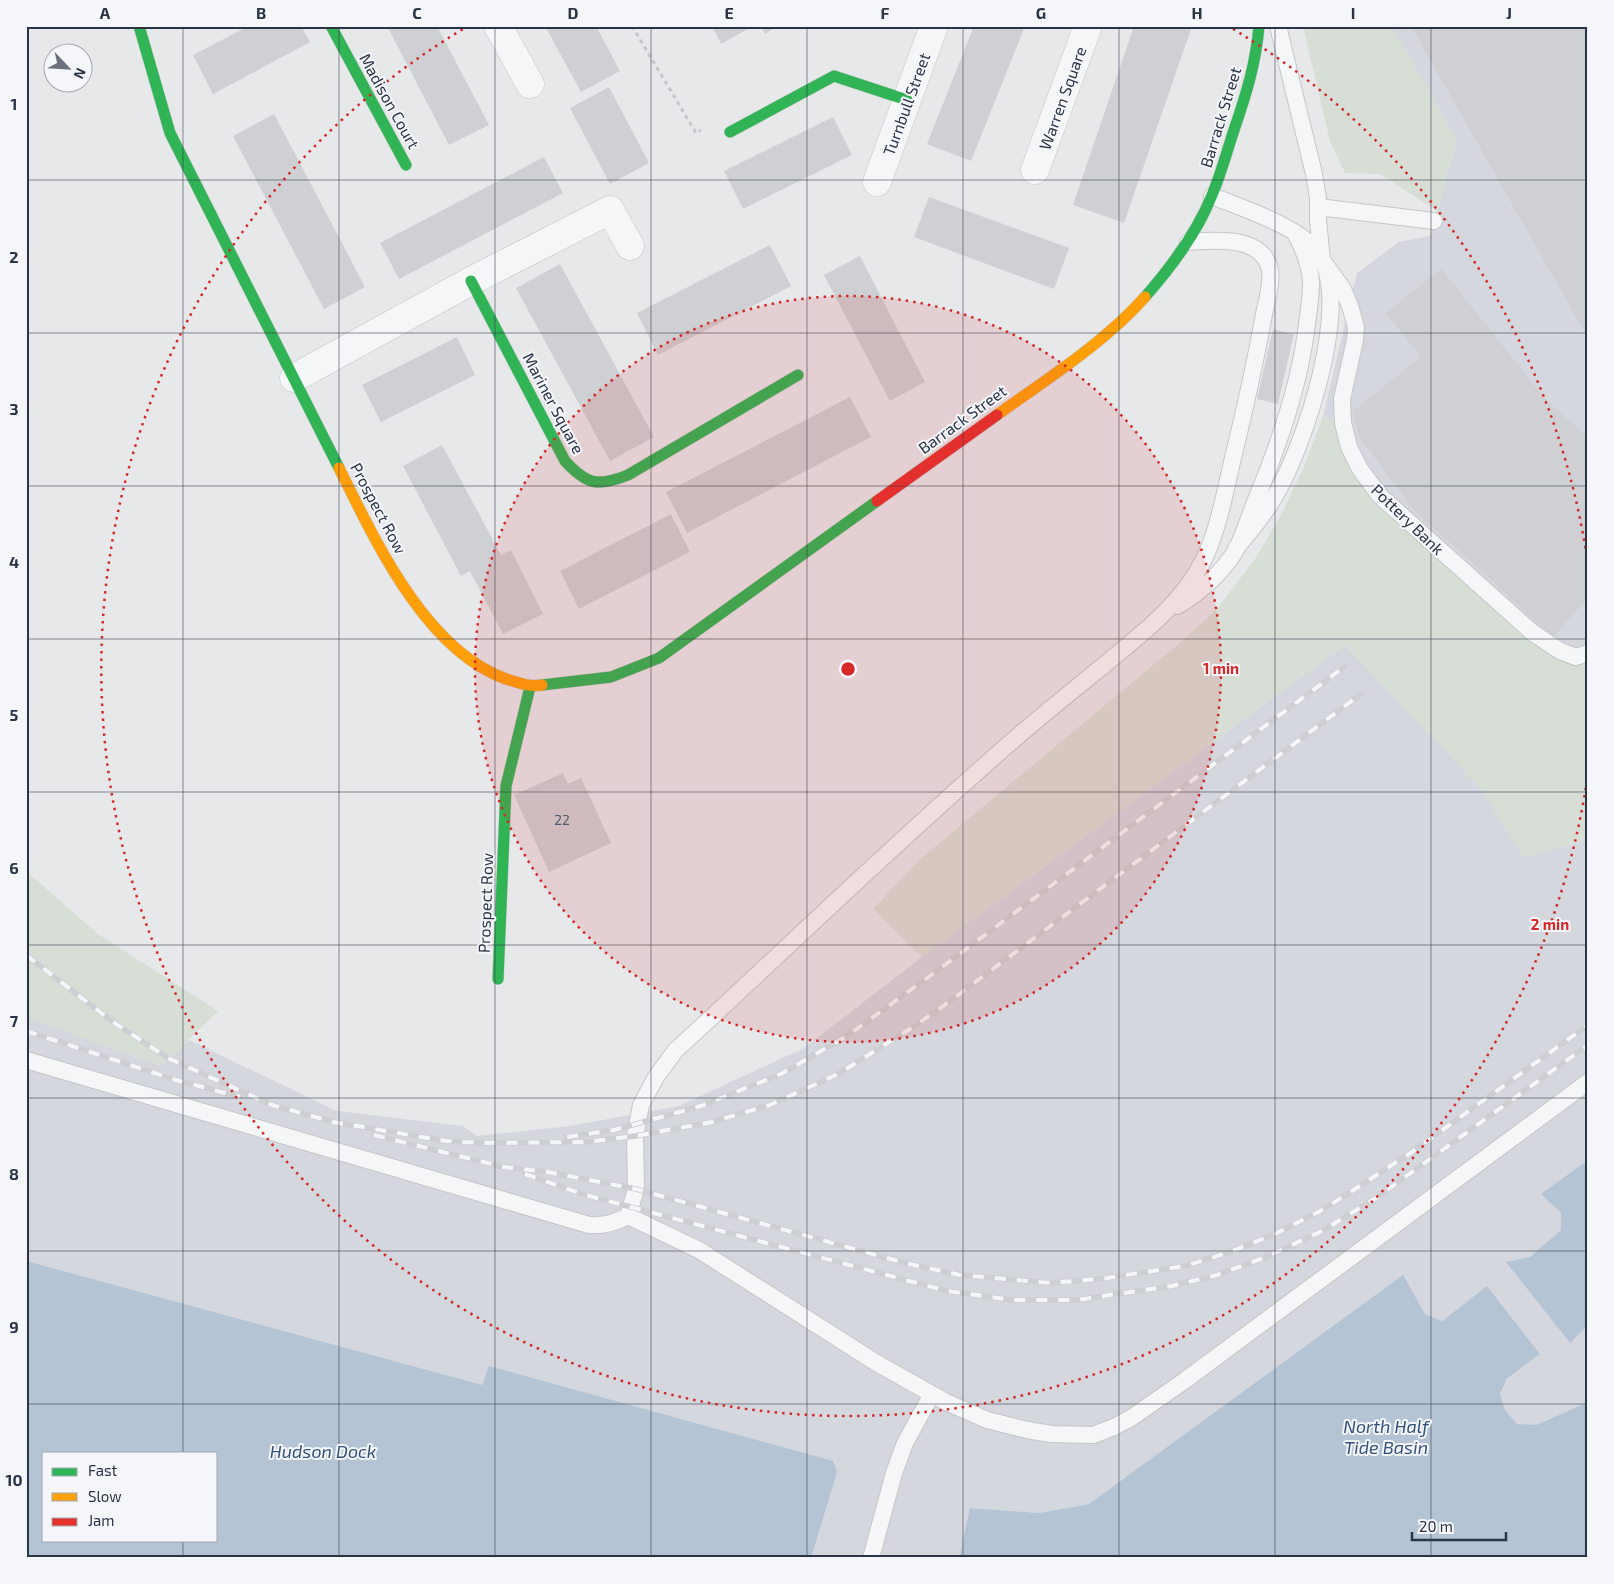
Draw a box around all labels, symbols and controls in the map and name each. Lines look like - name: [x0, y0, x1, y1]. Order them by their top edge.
- text: A: [100, 3, 111, 22]
- text: B: [256, 3, 266, 22]
- text: C: [412, 3, 422, 22]
- text: D: [568, 3, 579, 22]
- text: E: [724, 3, 734, 22]
- text: F: [881, 3, 890, 22]
- text: G: [1036, 3, 1046, 22]
- text: H: [1191, 3, 1203, 22]
- text: I: [1351, 3, 1355, 22]
- text: J: [1506, 3, 1512, 22]
- north arrow: [42, 42, 92, 92]
- street label: Warren Square: [1034, 44, 1090, 152]
- street label: Madison Court: [356, 50, 424, 152]
- street label: Turnbull Street: [879, 50, 933, 158]
- street label: Barrack Street: [1196, 64, 1244, 170]
- text: N: [70, 66, 90, 82]
- text: 1: [11, 94, 17, 113]
- text: 2: [9, 247, 19, 266]
- street label: Mariner Square: [519, 349, 589, 457]
- street label: Barrack Street: [914, 381, 1010, 457]
- text: 3: [9, 399, 19, 418]
- street label: Prospect Row: [347, 459, 411, 557]
- street label: Pottery Bank: [1368, 480, 1448, 558]
- text: 4: [9, 552, 19, 571]
- text: 1 min: [1203, 659, 1239, 677]
- centre of rings: [839, 660, 857, 678]
- text: 5: [10, 705, 19, 724]
- house number: 22: [554, 811, 570, 828]
- street label: Prospect Row: [474, 853, 496, 953]
- text: 6: [9, 858, 19, 877]
- text: 2 min: [1531, 915, 1569, 933]
- text: 7: [10, 1011, 19, 1030]
- text: 8: [9, 1164, 19, 1183]
- text: 9: [9, 1317, 19, 1336]
- water label: North Half Tide Basin: [1343, 1415, 1431, 1458]
- water label: Hudson Dock: [270, 1440, 376, 1462]
- legend: [42, 1452, 218, 1542]
- text: Fast: [88, 1461, 118, 1479]
- text: 10: [5, 1470, 23, 1489]
- text: Slow: [88, 1487, 122, 1505]
- scale bar: [1412, 1509, 1505, 1541]
- text: Jam: [88, 1511, 114, 1529]
- text: 20 m: [1419, 1517, 1453, 1535]

